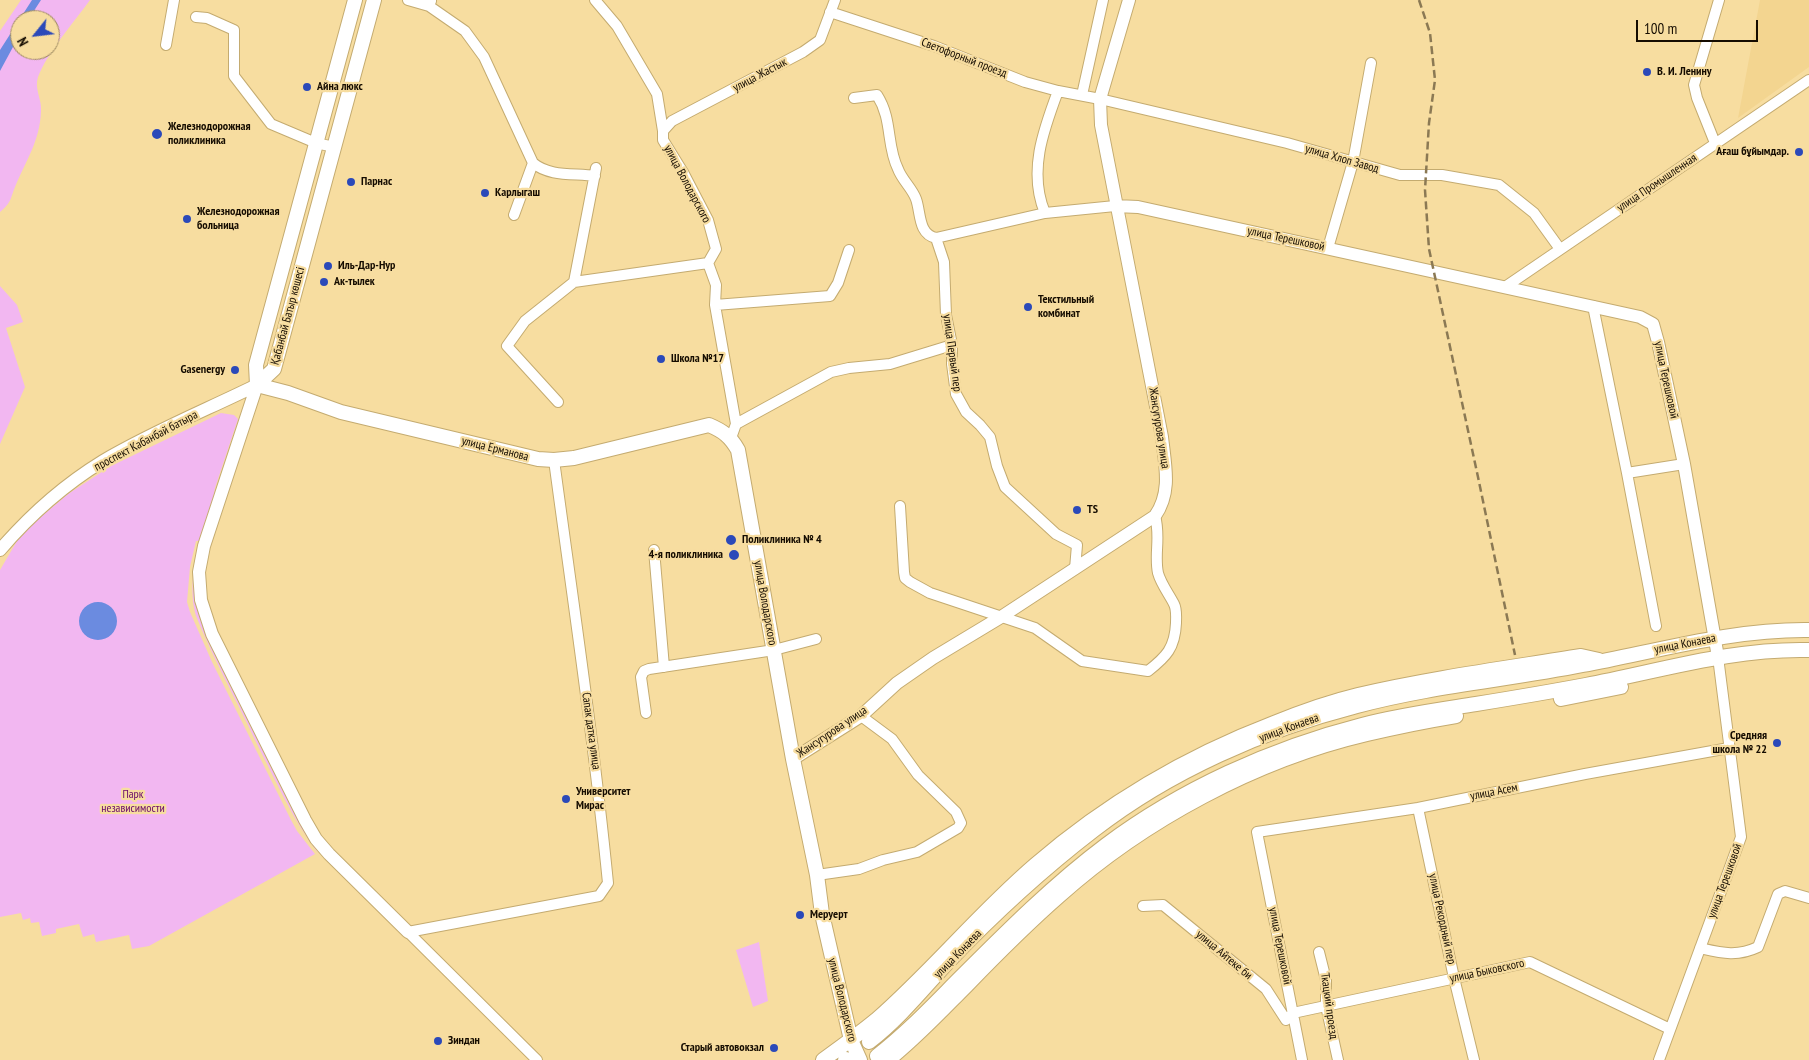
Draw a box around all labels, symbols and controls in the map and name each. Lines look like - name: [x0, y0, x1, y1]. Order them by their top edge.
- north arrow: [10, 10, 60, 60]
- scale bar: [1639, 10, 1762, 42]
- text: 100 m: [1644, 19, 1677, 38]
- text: N: [13, 34, 32, 49]
- street label: Светофорный проезд: [919, 35, 1009, 81]
- street label: улица Жастык: [731, 55, 789, 95]
- place label: В. И. Ленину: [1657, 65, 1712, 79]
- marker: В. И. Ленину: [1641, 66, 1653, 78]
- place label: Айна люкс: [317, 80, 363, 94]
- marker: Айна люкс: [301, 81, 313, 93]
- place label: Железнодорожная поликлиника: [168, 120, 250, 148]
- marker: Железнодорожная поликлиника: [150, 127, 164, 141]
- street label: улица Хлоп Завод: [1303, 142, 1381, 176]
- street label: улица Володарского: [660, 143, 714, 225]
- place label: Ағаш бұйымдар.: [1716, 145, 1789, 159]
- marker: Ағаш бұйымдар.: [1793, 146, 1805, 158]
- street label: улица Промышленная: [1614, 151, 1700, 215]
- place label: Парнас: [361, 175, 392, 189]
- marker: Парнас: [345, 176, 357, 188]
- place label: Карлыгаш: [495, 186, 540, 200]
- marker: Карлыгаш: [479, 187, 491, 199]
- place label: Железнодорожная больница: [197, 205, 279, 233]
- marker: Железнодорожная больница: [181, 213, 193, 225]
- street label: улица Терешковой: [1246, 224, 1326, 254]
- place label: Иль-Дар-Нур: [338, 259, 395, 273]
- marker: Иль-Дар-Нур: [322, 260, 334, 272]
- street label: Қабанбай Батыр көшесі: [268, 266, 308, 366]
- place label: Ак-тылек: [334, 275, 375, 289]
- marker: Ак-тылек: [318, 276, 330, 288]
- place label: Текстильный комбинат: [1038, 293, 1094, 321]
- marker: Текстильный комбинат: [1022, 301, 1034, 313]
- street label: улица Первый пер: [939, 313, 965, 393]
- street label: улица Терешковой: [1651, 340, 1681, 420]
- place label: Школа №17: [671, 352, 724, 366]
- marker: Школа №17: [655, 353, 667, 365]
- place label: Gasenergy: [181, 363, 225, 377]
- marker: Gasenergy: [229, 364, 241, 376]
- street label: Жансугурова улица: [1145, 386, 1173, 470]
- street label: проспект Кабанбай батыра: [92, 408, 200, 474]
- street label: улица Ерманова: [460, 434, 530, 464]
- place label: TS: [1087, 503, 1098, 517]
- marker: TS: [1071, 504, 1083, 516]
- marker: Поликлиника № 4: [724, 533, 738, 547]
- place label: Поликлиника № 4: [742, 533, 822, 547]
- place label: 4-я поликлиника: [648, 548, 723, 562]
- marker: 4-я поликлиника: [727, 548, 741, 562]
- street label: улица Володарского: [750, 559, 780, 647]
- street label: улица Конаева: [1653, 631, 1717, 657]
- street label: Сапак датка улица: [578, 691, 604, 771]
- street label: Жансугурова улица: [794, 703, 870, 761]
- street label: улица Конаева: [1257, 711, 1321, 745]
- place label: Средняя школа № 22: [1713, 729, 1767, 757]
- marker: Средняя школа № 22: [1771, 737, 1783, 749]
- street label: улица Асем: [1469, 780, 1519, 804]
- place label: Университет Мирас: [576, 785, 630, 813]
- park label: Парк независимости: [101, 788, 165, 816]
- marker: Университет Мирас: [560, 793, 572, 805]
- street label: улица Терешковой: [1705, 842, 1745, 920]
- street label: улица Рекордный пер: [1425, 872, 1459, 966]
- street label: улица Терешковой: [1265, 906, 1295, 986]
- place label: Меруерт: [810, 908, 848, 922]
- marker: Меруерт: [794, 909, 806, 921]
- street label: улица Конаева: [931, 927, 985, 981]
- street label: улица Айтеке би: [1193, 927, 1255, 983]
- street label: улица Быковского: [1448, 956, 1526, 986]
- street label: улица Володарского: [825, 957, 859, 1043]
- street label: Ткацкий проезд: [1317, 972, 1341, 1040]
- place label: Зиндан: [448, 1034, 480, 1048]
- marker: Зиндан: [432, 1035, 444, 1047]
- place label: Старый автовокзал: [681, 1041, 764, 1055]
- marker: Старый автовокзал: [768, 1042, 780, 1054]

